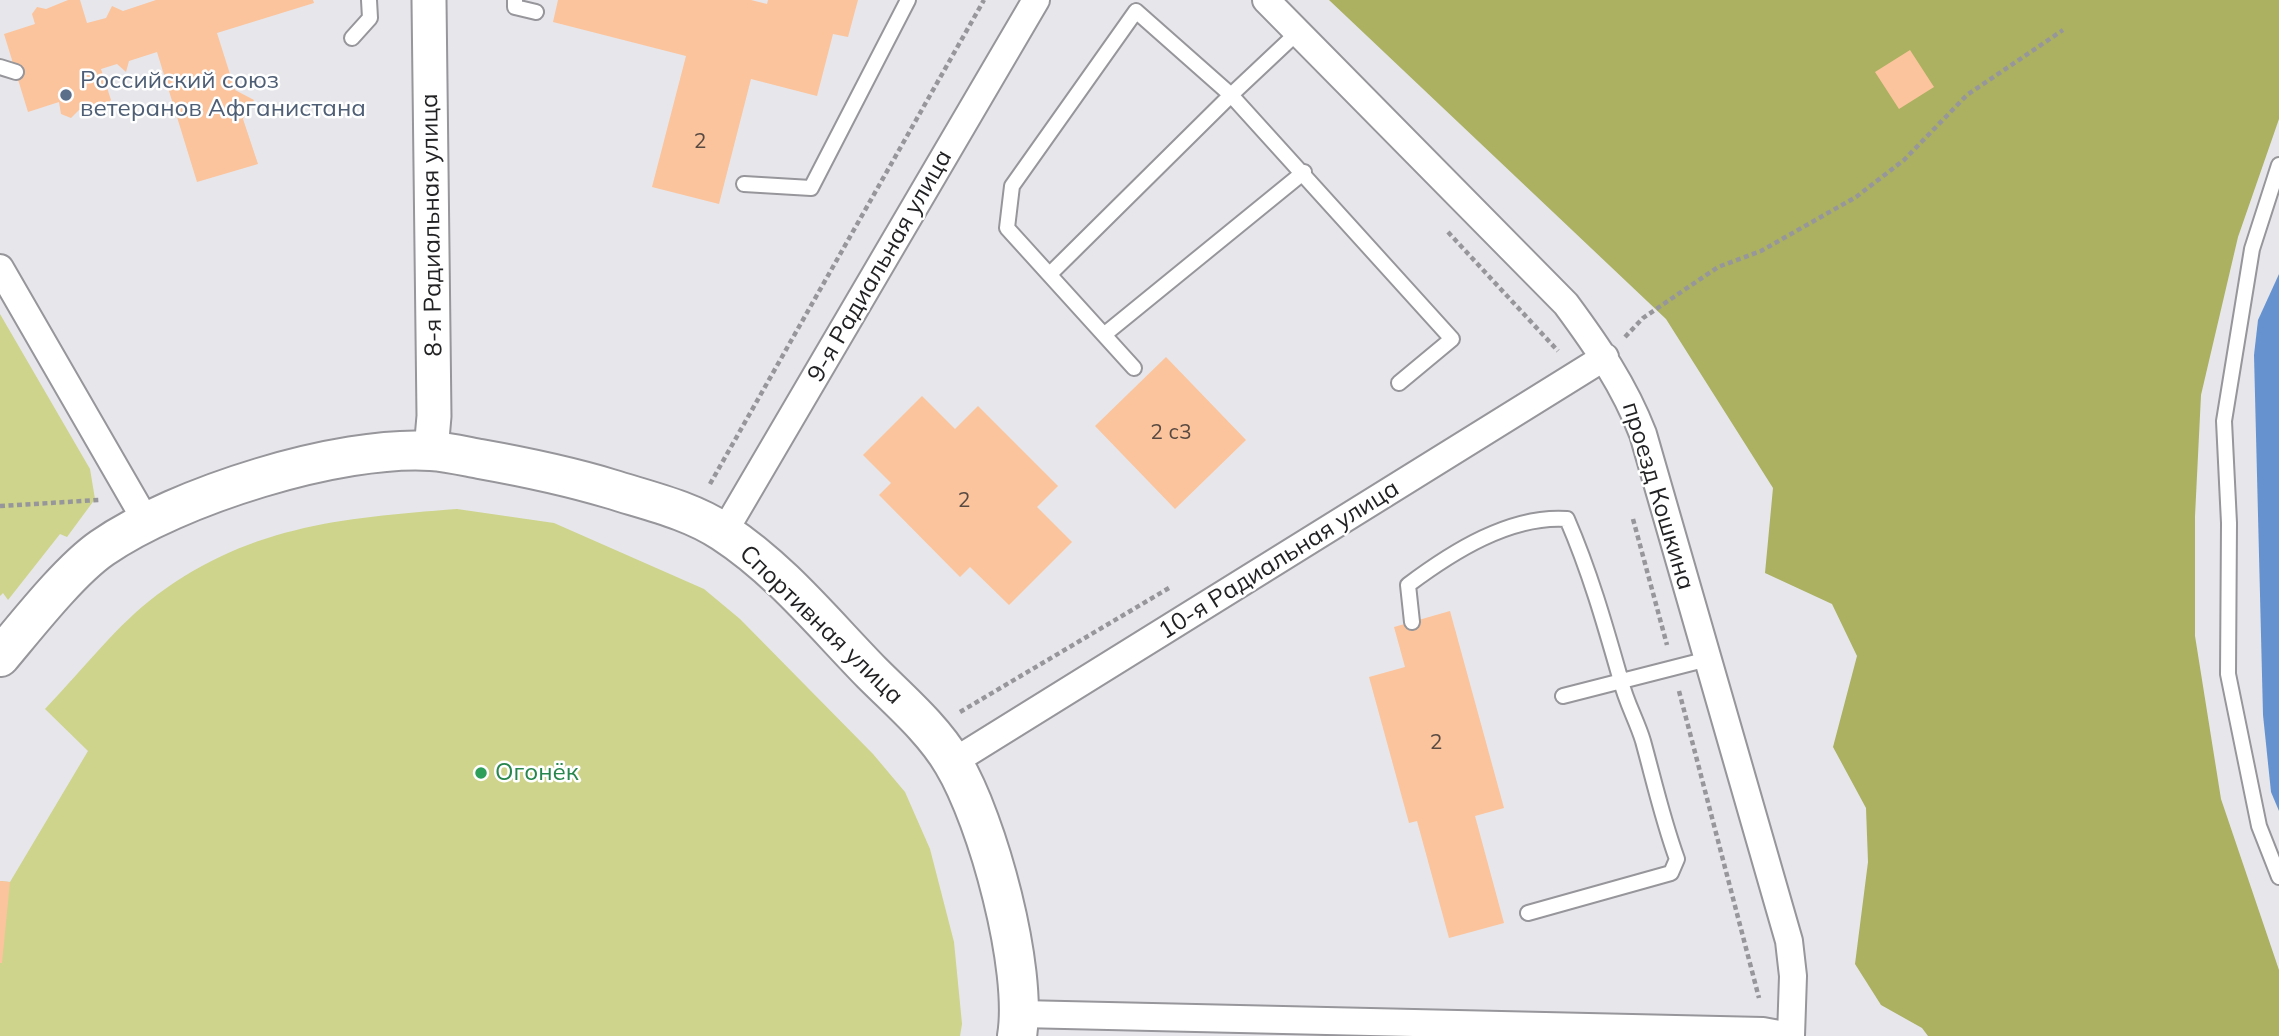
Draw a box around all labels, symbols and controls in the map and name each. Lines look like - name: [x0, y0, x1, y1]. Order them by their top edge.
- place label: Российский союз ветеранов Афганистана: [80, 67, 366, 123]
- marker: Российский союз ветеранов Афганистана: [58, 87, 74, 103]
- street label: 8-я Радиальная улица: [415, 93, 449, 357]
- house number: 2: [694, 129, 706, 155]
- street label: 9-я Радиальная улица: [802, 145, 958, 387]
- street label: проезд Кошкина: [1616, 399, 1700, 593]
- house number: 2 с3: [1150, 420, 1192, 446]
- street label: 10-я Радиальная улица: [1154, 474, 1404, 646]
- house number: 2: [958, 488, 970, 514]
- street label: Спортивная улица: [733, 540, 909, 710]
- house number: 2: [1430, 730, 1442, 756]
- place label: Огонёк: [495, 759, 579, 787]
- marker: Огонёк: [473, 765, 489, 781]

